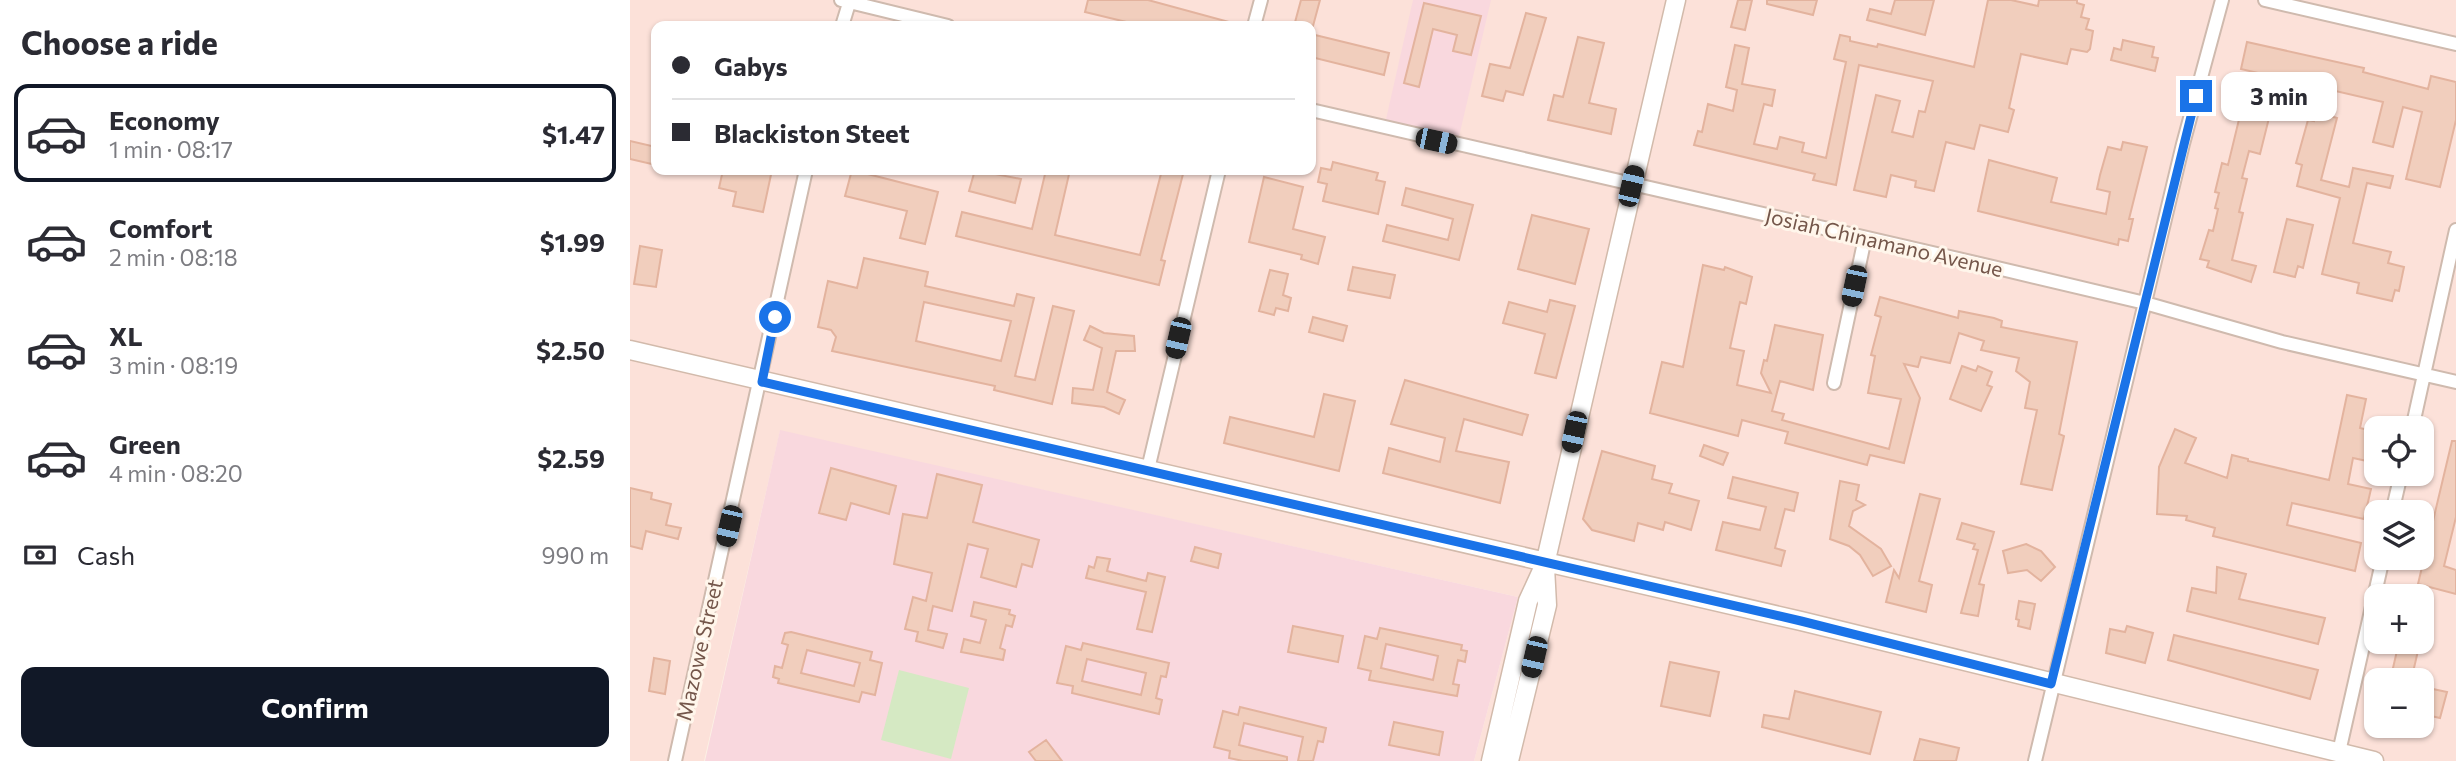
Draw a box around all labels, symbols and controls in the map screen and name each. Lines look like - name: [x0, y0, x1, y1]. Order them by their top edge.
- text: Choose a ride: [21, 22, 218, 62]
- text: Gabys: [714, 50, 788, 81]
- callout: 3 min: [2220, 72, 2336, 120]
- route end: [2180, 80, 2212, 112]
- text: 3 min: [2250, 82, 2308, 110]
- icon: car: [25, 102, 88, 165]
- text: Economy: [109, 104, 220, 135]
- text: Blackiston Steet: [714, 117, 910, 148]
- text: $1.47: [542, 118, 605, 149]
- car: [1414, 126, 1459, 156]
- text: 1 min · 08:17: [109, 135, 233, 163]
- car: [1617, 163, 1646, 209]
- street label: Josiah Chinamano Avenue: [1763, 202, 2006, 281]
- icon: car: [25, 210, 88, 273]
- text: Comfort: [109, 212, 212, 243]
- text: $1.99: [540, 226, 605, 257]
- text: 2 min · 08:18: [109, 243, 238, 271]
- car: [1840, 263, 1869, 309]
- route start: [759, 301, 791, 333]
- car: [1164, 315, 1193, 361]
- icon: car: [25, 318, 88, 381]
- text: XL: [109, 320, 143, 351]
- text: $2.50: [536, 334, 605, 365]
- text: 3 min · 08:19: [109, 351, 238, 379]
- car: [1560, 409, 1589, 455]
- map controls: [2364, 416, 2434, 738]
- button: locate: [2364, 416, 2434, 486]
- icon: car: [25, 426, 88, 489]
- text: Green: [109, 428, 181, 459]
- text: $2.59: [537, 442, 605, 473]
- text: 4 min · 08:20: [109, 459, 243, 487]
- button: layers: [2364, 500, 2434, 570]
- car: [715, 503, 744, 549]
- icon: cash: [21, 536, 59, 574]
- text: Cash: [77, 539, 135, 570]
- text: 990 m: [542, 541, 609, 569]
- street label: Mazowe Street: [670, 577, 727, 723]
- button: +: [2364, 584, 2434, 654]
- car: [1520, 634, 1549, 680]
- button: Confirm: [21, 667, 609, 747]
- button: −: [2364, 668, 2434, 738]

